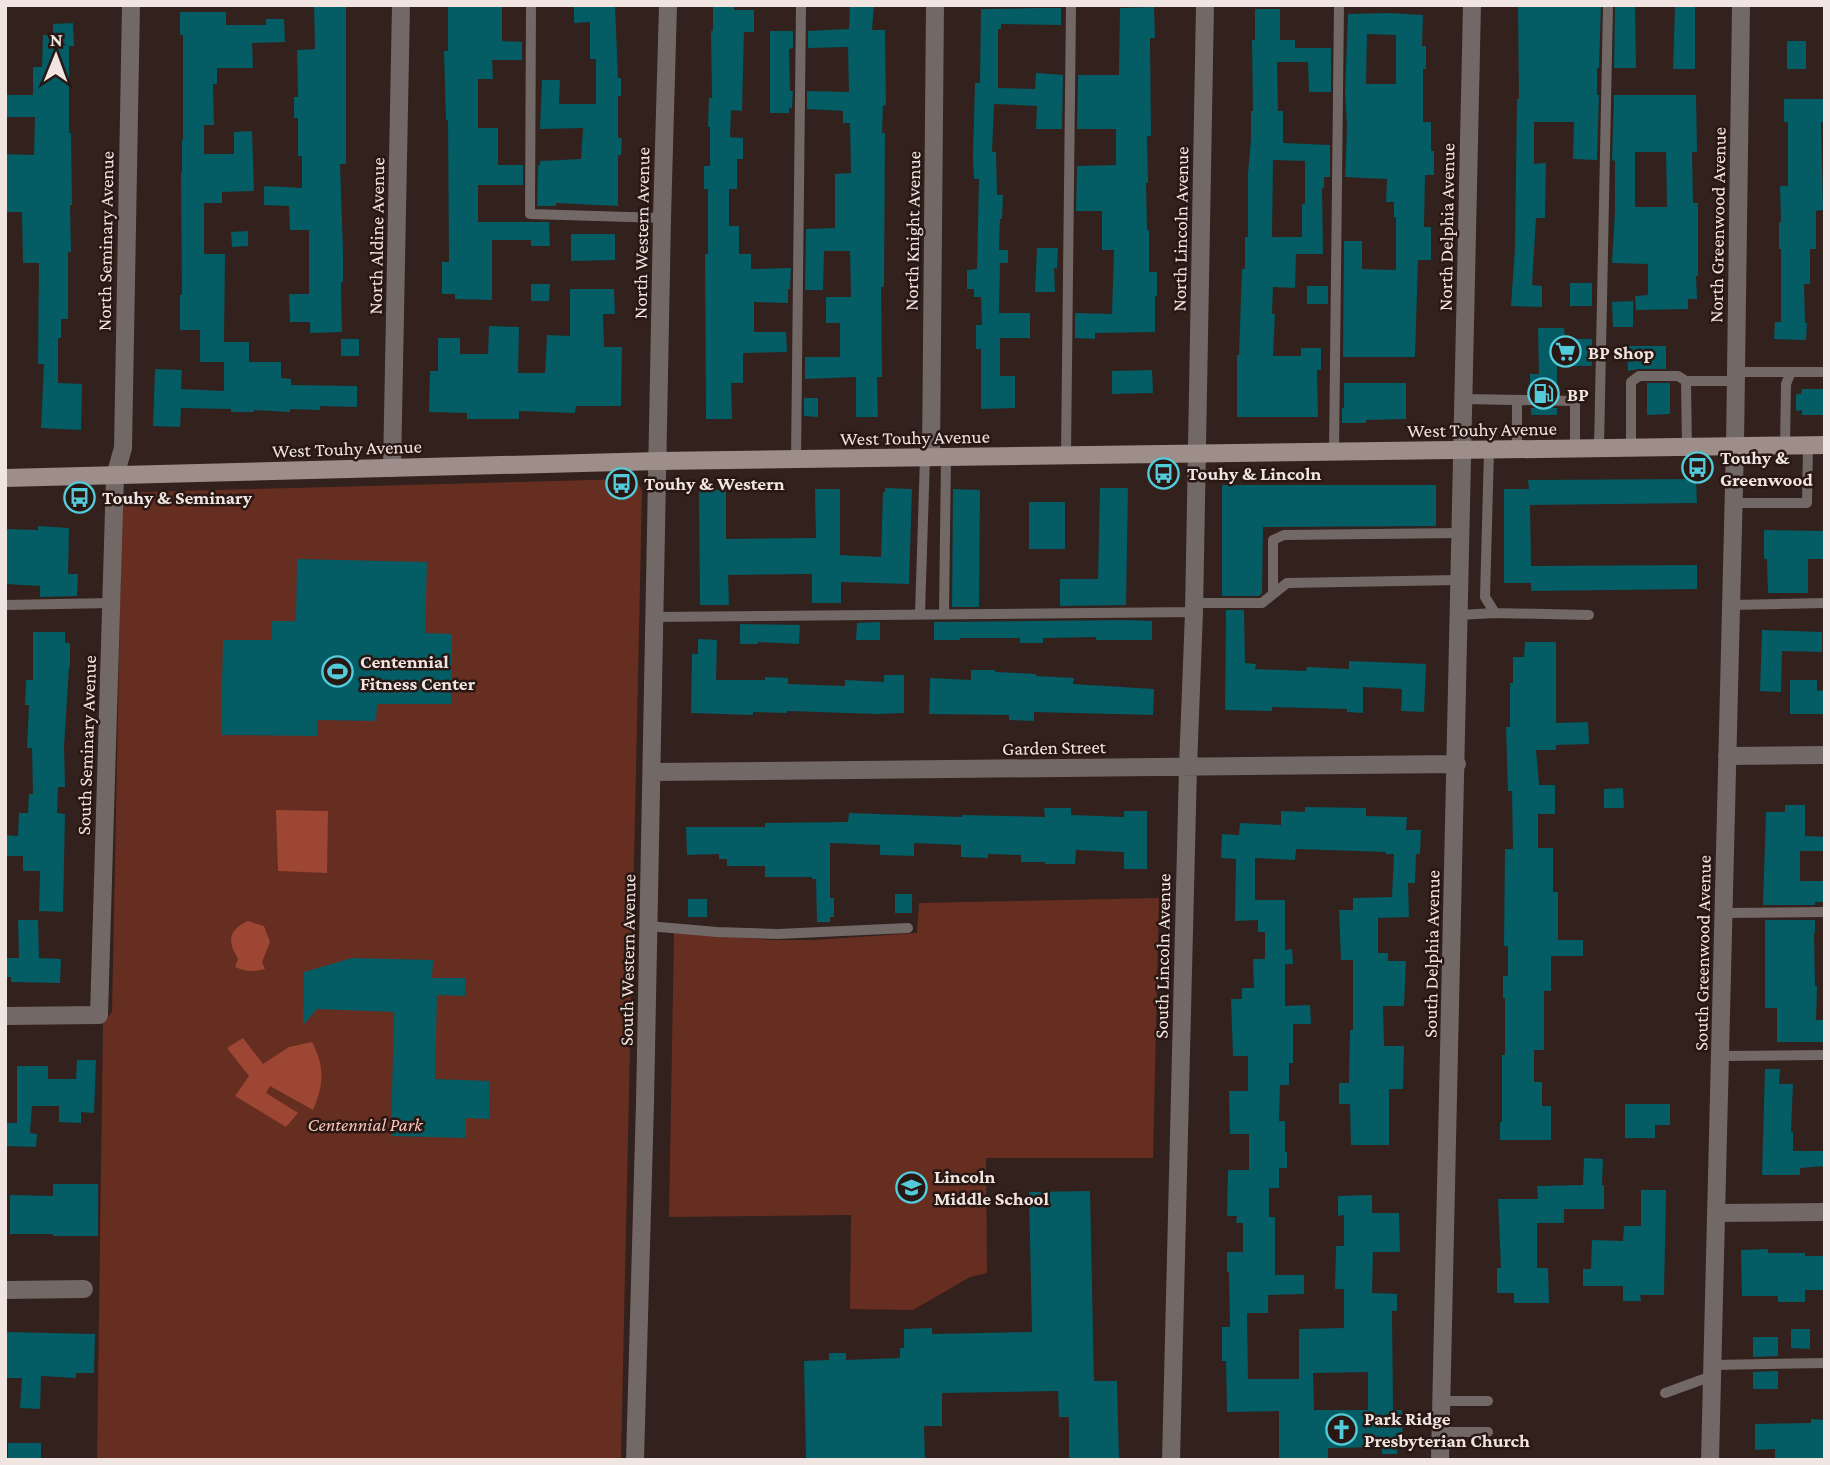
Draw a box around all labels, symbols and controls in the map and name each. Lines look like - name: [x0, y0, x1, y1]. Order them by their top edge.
- north arrow: [21, 21, 91, 91]
- text: N: [50, 29, 63, 50]
- street label: North Greenwood Avenue: [1705, 127, 1730, 323]
- street label: North Delphia Avenue: [1435, 143, 1458, 311]
- street label: North Lincoln Avenue: [1169, 146, 1192, 312]
- street label: North Western Avenue: [630, 147, 653, 319]
- street label: North Seminary Avenue: [93, 151, 118, 331]
- street label: North Knight Avenue: [901, 151, 924, 311]
- street label: North Aldine Avenue: [365, 157, 388, 315]
- supermarket icon: BP Shop: [1548, 335, 1582, 369]
- place label: BP Shop: [1588, 342, 1654, 363]
- fuel station icon: BP: [1527, 377, 1561, 411]
- place label: BP: [1567, 384, 1589, 405]
- street label: West Touhy Avenue: [1407, 418, 1557, 441]
- street label: West Touhy Avenue: [840, 426, 990, 449]
- street label: West Touhy Avenue: [272, 435, 422, 462]
- place label: Touhy & Greenwood: [1720, 447, 1813, 490]
- bus stop icon: Touhy & Greenwood: [1680, 451, 1714, 485]
- bus stop icon: Touhy & Lincoln: [1147, 456, 1181, 490]
- place label: Touhy & Lincoln: [1187, 463, 1321, 484]
- bus stop icon: Touhy & Western: [604, 466, 638, 500]
- place label: Touhy & Western: [644, 473, 785, 494]
- bus stop icon: Touhy & Seminary: [62, 480, 96, 514]
- place label: Touhy & Seminary: [102, 487, 253, 508]
- place label: Centennial Fitness Center: [360, 651, 476, 694]
- street label: South Seminary Avenue: [73, 655, 100, 835]
- sports icon: Centennial Fitness Center: [320, 655, 354, 689]
- street label: Garden Street: [1002, 736, 1107, 759]
- street label: South Greenwood Avenue: [1690, 855, 1715, 1051]
- street label: South Delphia Avenue: [1420, 870, 1443, 1038]
- street label: South Lincoln Avenue: [1151, 873, 1174, 1039]
- street label: South Western Avenue: [616, 874, 639, 1046]
- park label: Centennial Park: [307, 1114, 423, 1135]
- place label: Lincoln Middle School: [934, 1166, 1049, 1209]
- school or university icon: Lincoln Middle School: [894, 1170, 928, 1204]
- place label: Park Ridge Presbyterian Church: [1364, 1408, 1530, 1451]
- church icon: Park Ridge Presbyterian Church: [1324, 1412, 1358, 1446]

